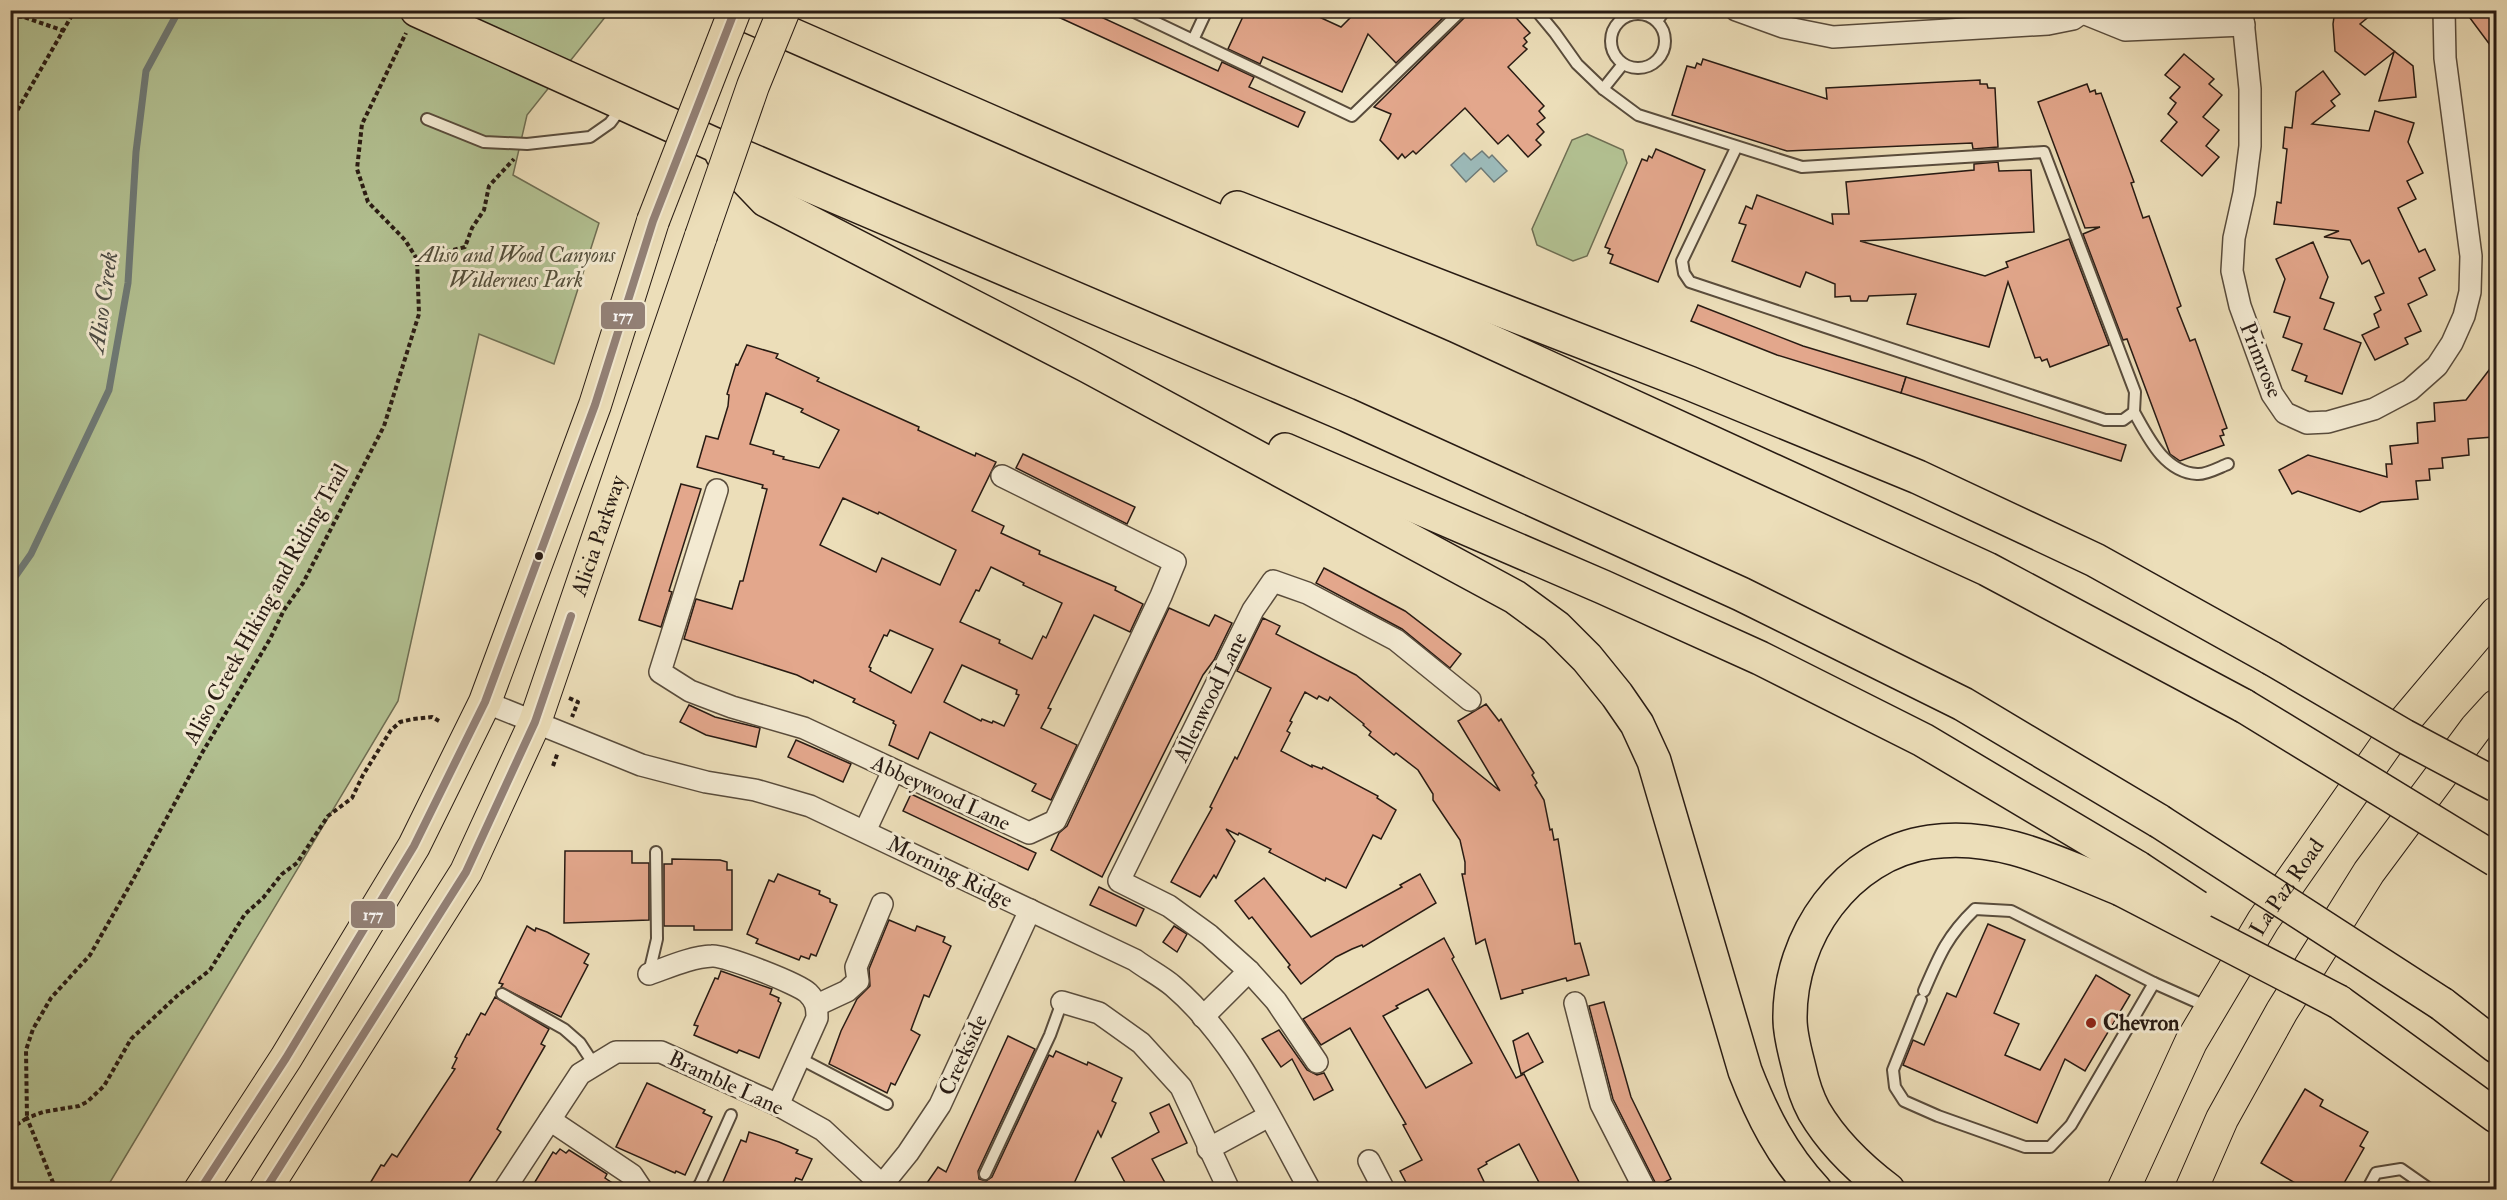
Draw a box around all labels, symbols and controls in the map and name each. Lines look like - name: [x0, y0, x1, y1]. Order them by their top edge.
- park label: Aliso and Wood Canyons Wilderness Park: [415, 241, 616, 294]
- water label: Aliso Creek: [80, 249, 125, 358]
- line badge: 177: [600, 301, 646, 330]
- text: 177: [613, 306, 634, 326]
- street label: Primrose: [2233, 318, 2289, 402]
- street label: Aliso Creek Hiking and Riding Trail: [177, 459, 355, 750]
- street label: Alicia Parkway: [565, 472, 632, 601]
- unlabelled marker: [533, 550, 545, 562]
- street label: Allenwood Lane: [1166, 627, 1253, 767]
- street label: Abbeywood Lane: [866, 748, 1015, 837]
- street label: Morning Ridge: [883, 830, 1017, 914]
- street label: La Paz Road: [2243, 833, 2330, 941]
- line badge: 177: [350, 900, 396, 929]
- text: 177: [363, 905, 384, 925]
- place label: Chevron: [2103, 1009, 2180, 1037]
- street label: Creekside: [932, 1010, 994, 1100]
- marker: Chevron: [2084, 1016, 2098, 1030]
- street label: Bramble Lane: [664, 1044, 788, 1122]

